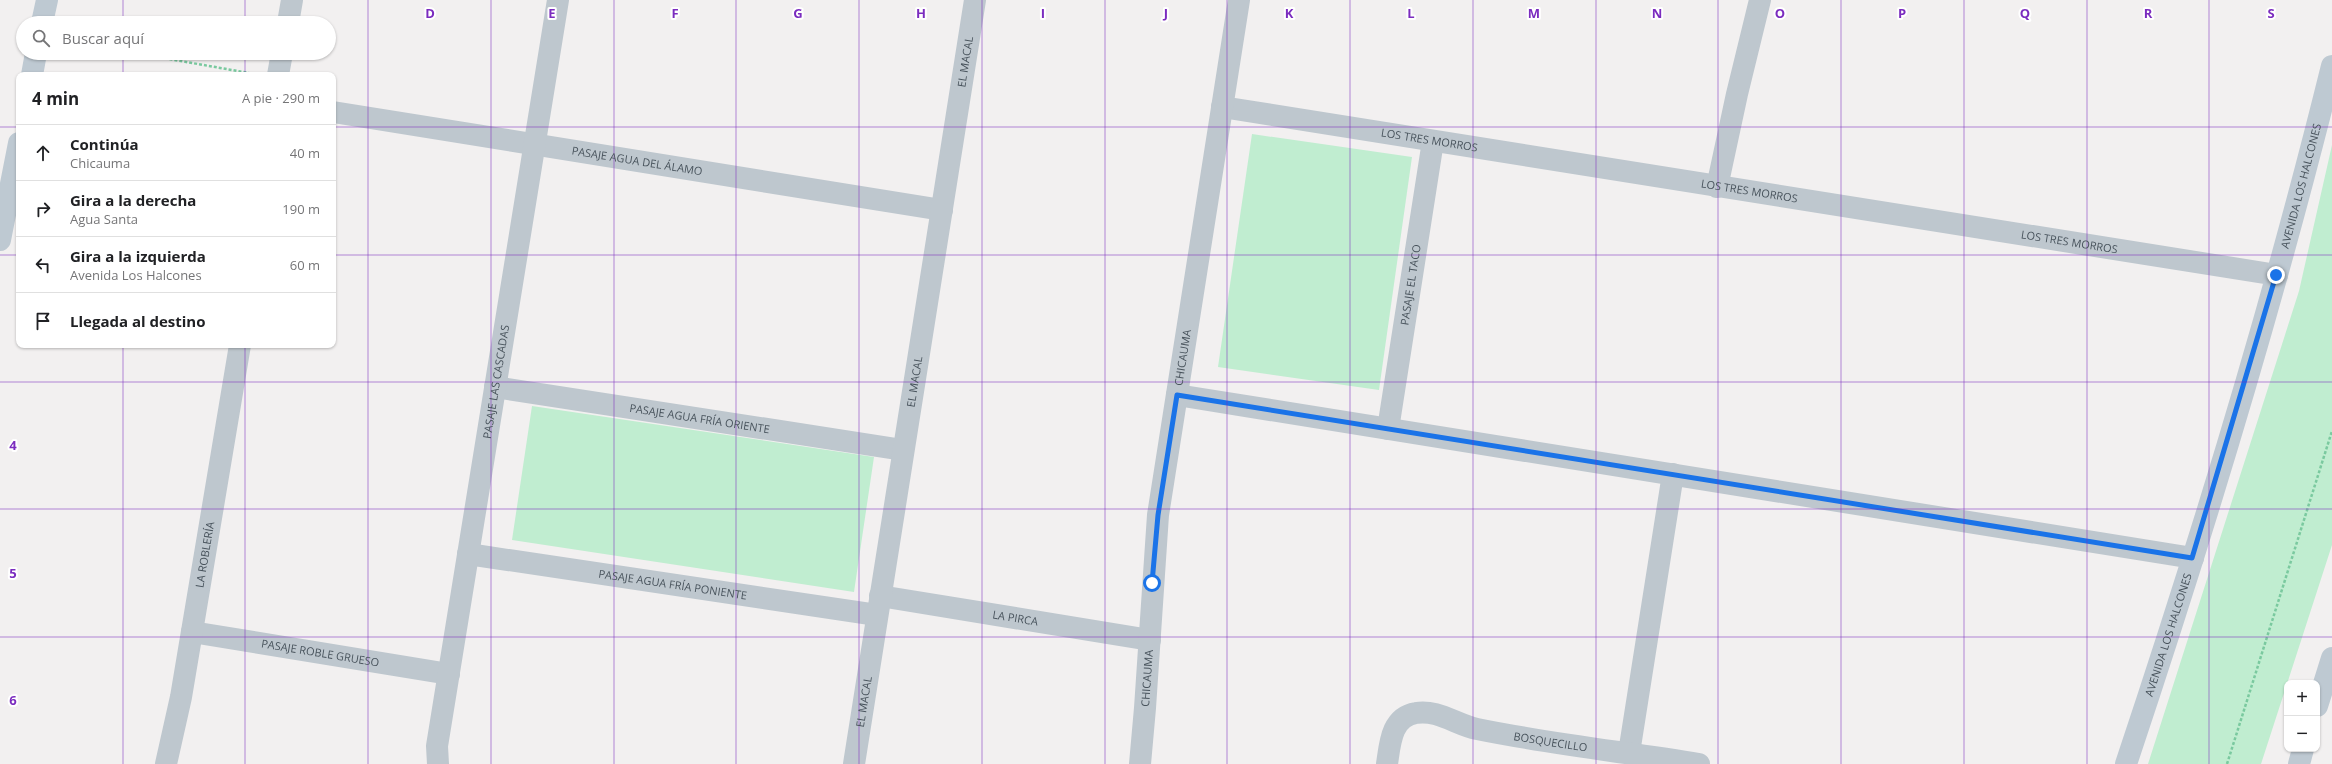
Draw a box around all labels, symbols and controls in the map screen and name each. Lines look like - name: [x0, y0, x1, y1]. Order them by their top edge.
- text: D: [425, 4, 435, 22]
- text: E: [548, 4, 556, 22]
- text: F: [671, 4, 679, 22]
- text: G: [793, 4, 803, 22]
- text: H: [916, 4, 926, 22]
- text: I: [1041, 4, 1045, 22]
- text: J: [1163, 4, 1168, 22]
- text: K: [1285, 4, 1294, 22]
- text: L: [1407, 4, 1415, 22]
- text: M: [1528, 4, 1540, 22]
- text: N: [1652, 4, 1662, 22]
- text: O: [1775, 4, 1785, 22]
- text: P: [1898, 4, 1906, 22]
- text: Q: [2020, 4, 2030, 22]
- text: R: [2144, 4, 2153, 22]
- text: S: [2267, 4, 2275, 22]
- search box: [16, 16, 336, 60]
- icon: search: [30, 27, 52, 49]
- text: Buscar aquí: [62, 28, 144, 48]
- street label: EL MACAL: [953, 35, 976, 88]
- text: 4 min: [32, 87, 79, 110]
- text: A pie · 290 m: [242, 89, 320, 107]
- street label: AVENIDA LOS HALCONES: [2277, 122, 2324, 250]
- street label: LOS TRES MORROS: [1380, 124, 1479, 155]
- text: Continúa: [70, 134, 139, 154]
- icon: ahead: [32, 142, 54, 164]
- street label: PASAJE AGUA DEL ÁLAMO: [571, 143, 704, 178]
- text: 40 m: [290, 144, 320, 162]
- text: Chicauma: [70, 154, 130, 172]
- street label: LOS TRES MORROS: [1700, 175, 1799, 206]
- text: Gira a la derecha: [70, 190, 196, 210]
- icon: right: [32, 198, 54, 220]
- text: 190 m: [282, 200, 320, 218]
- text: Agua Santa: [70, 210, 138, 228]
- street label: LOS TRES MORROS: [2020, 226, 2119, 257]
- street label: PASAJE EL TACO: [1396, 243, 1424, 326]
- text: Gira a la izquierda: [70, 246, 206, 266]
- icon: left: [32, 254, 54, 276]
- text: 60 m: [290, 256, 320, 274]
- text: Avenida Los Halcones: [70, 266, 202, 284]
- route end: [2267, 266, 2285, 284]
- icon: arrive: [32, 310, 54, 332]
- text: Llegada al destino: [70, 311, 205, 331]
- street label: PASAJE LAS CASCADAS: [479, 324, 512, 440]
- street label: CHICAUMA: [1170, 328, 1194, 387]
- street label: EL MACAL: [903, 355, 925, 408]
- street label: PASAJE AGUA FRÍA ORIENTE: [628, 400, 771, 436]
- text: 4: [9, 436, 17, 454]
- street label: LA ROBLERÍA: [191, 520, 217, 589]
- text: 5: [9, 564, 17, 582]
- street label: PASAJE AGUA FRÍA PONIENTE: [598, 566, 748, 603]
- street label: AVENIDA LOS HALCONES: [2141, 571, 2195, 698]
- route start: [1143, 574, 1161, 592]
- street label: LA PIRCA: [991, 606, 1039, 629]
- street label: PASAJE ROBLE GRUESO: [260, 635, 380, 669]
- street label: CHICAUMA: [1137, 649, 1156, 707]
- street label: EL MACAL: [852, 675, 875, 728]
- map controls: [2284, 680, 2320, 752]
- button: +: [2284, 680, 2320, 716]
- text: 6: [9, 691, 17, 709]
- button: −: [2284, 716, 2320, 752]
- street label: BOSQUECILLO: [1512, 728, 1588, 754]

